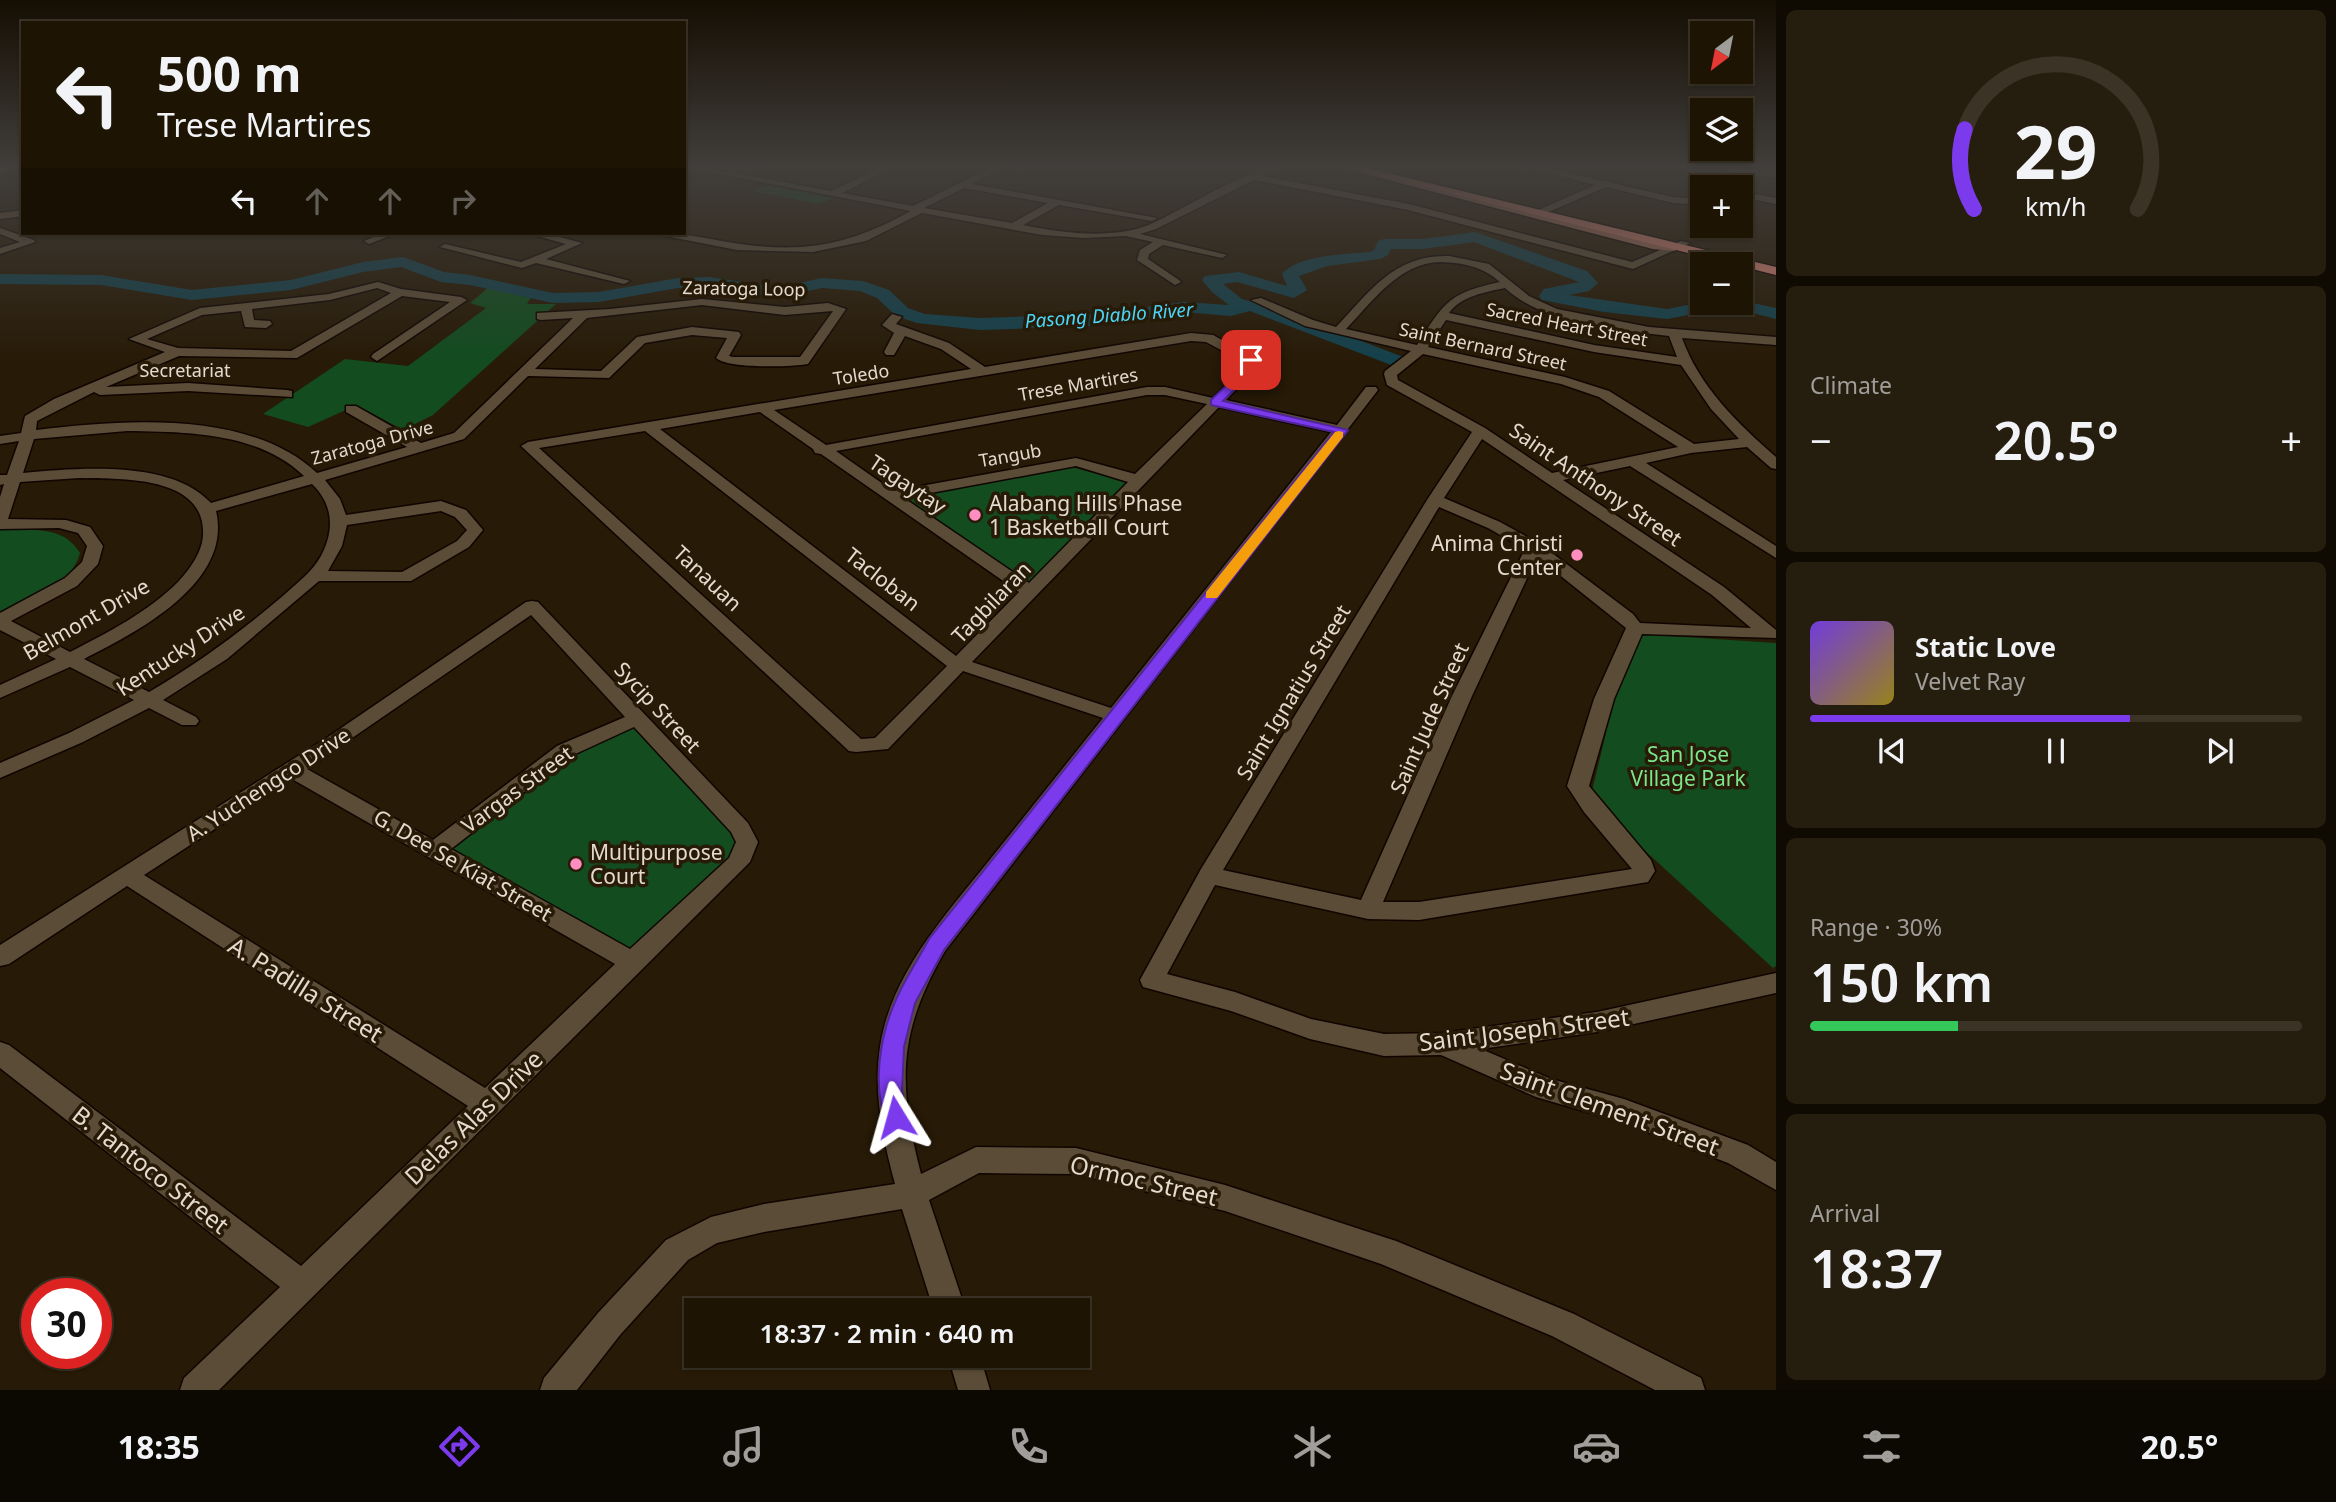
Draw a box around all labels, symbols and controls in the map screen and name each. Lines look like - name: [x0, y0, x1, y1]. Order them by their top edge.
- north arrow: [1690, 21, 1754, 84]
- map controls: [1690, 21, 1753, 315]
- text: 500 m: [157, 40, 302, 106]
- icon: left: [42, 49, 133, 140]
- button: layers: [1690, 98, 1753, 161]
- text: 29: [2014, 101, 2098, 200]
- text: Trese Martires: [157, 103, 371, 146]
- button: +: [1690, 175, 1753, 238]
- icon: left: [225, 182, 263, 220]
- icon: ahead: [298, 182, 336, 220]
- icon: ahead: [371, 182, 409, 220]
- icon: right: [444, 182, 482, 220]
- text: km/h: [2025, 189, 2087, 223]
- button: −: [1690, 252, 1753, 315]
- street label: Zaratoga Loop: [682, 275, 806, 301]
- water label: Pasong Diablo River: [1024, 296, 1196, 334]
- street label: Sacred Heart Street: [1484, 297, 1650, 352]
- street label: Saint Bernard Street: [1397, 317, 1569, 376]
- pin: [1221, 330, 1281, 390]
- icon: arrive: [1232, 341, 1270, 379]
- street label: Secretariat: [139, 358, 231, 382]
- street label: Toledo: [831, 358, 891, 390]
- street label: Trese Martires: [1017, 362, 1139, 406]
- text: Climate: [1810, 369, 1892, 401]
- text: 20.5°: [1993, 404, 2119, 475]
- street label: Zaratoga Drive: [308, 414, 436, 470]
- text: −: [1810, 414, 1832, 466]
- text: +: [2280, 414, 2302, 466]
- street label: Saint Anthony Street: [1504, 416, 1688, 552]
- street label: Tangub: [977, 438, 1043, 472]
- street label: Tagaytay: [864, 448, 952, 520]
- place label: Alabang Hills Phase 1 Basketball Court: [989, 489, 1182, 541]
- marker: Alabang Hills Phase 1 Basketball Court: [967, 507, 983, 523]
- place label: Anima Christi Center: [1431, 529, 1563, 581]
- street label: Tanauan: [668, 539, 748, 617]
- street label: Tacloban: [840, 541, 926, 617]
- marker: Anima Christi Center: [1569, 547, 1585, 563]
- street label: Tagbilaran: [945, 555, 1037, 649]
- street label: Belmont Drive: [18, 572, 154, 666]
- street label: Kentucky Drive: [110, 598, 250, 702]
- street label: Saint Ignatius Street: [1230, 599, 1357, 785]
- text: Static Love: [1915, 629, 2056, 665]
- street label: Saint Jude Street: [1383, 638, 1475, 798]
- street label: Sycip Street: [609, 655, 708, 759]
- text: Velvet Ray: [1915, 665, 2025, 697]
- street label: A. Yuchengco Drive: [181, 721, 355, 847]
- icon: previous: [1873, 732, 1911, 770]
- icon: pause: [2037, 732, 2075, 770]
- icon: next: [2201, 732, 2239, 770]
- street label: Vargas Street: [456, 739, 579, 839]
- park label: San Jose Village Park: [1630, 740, 1746, 792]
- street label: G. Dee Se Kiat Street: [369, 802, 558, 928]
- place label: Multipurpose Court: [590, 838, 723, 890]
- marker: Multipurpose Court: [568, 856, 584, 872]
- text: Range · 30%: [1810, 911, 1942, 943]
- street label: A. Padilla Street: [223, 928, 390, 1050]
- text: 150 km: [1810, 946, 1993, 1017]
- street label: Saint Joseph Street: [1417, 1000, 1631, 1058]
- street label: Delas Alas Drive: [397, 1042, 549, 1192]
- street label: Saint Clement Street: [1496, 1053, 1724, 1163]
- position arrow: [859, 1080, 933, 1154]
- street label: B. Tantoco Street: [66, 1097, 236, 1241]
- street label: Ormoc Street: [1067, 1147, 1221, 1213]
- text: Arrival: [1810, 1197, 1880, 1229]
- text: 18:37: [1810, 1232, 1943, 1303]
- speed limit sign: 30: [21, 1278, 112, 1369]
- text: 18:37 · 2 min · 640 m: [760, 1315, 1014, 1351]
- icon: directions: [435, 1422, 484, 1471]
- icon: music: [719, 1422, 768, 1471]
- icon: phone: [1004, 1422, 1053, 1471]
- icon: climate: [1288, 1422, 1337, 1471]
- icon: car: [1572, 1422, 1621, 1471]
- icon: filters: [1857, 1422, 1906, 1471]
- text: 18:35: [118, 1425, 200, 1468]
- text: 20.5°: [2141, 1425, 2218, 1468]

